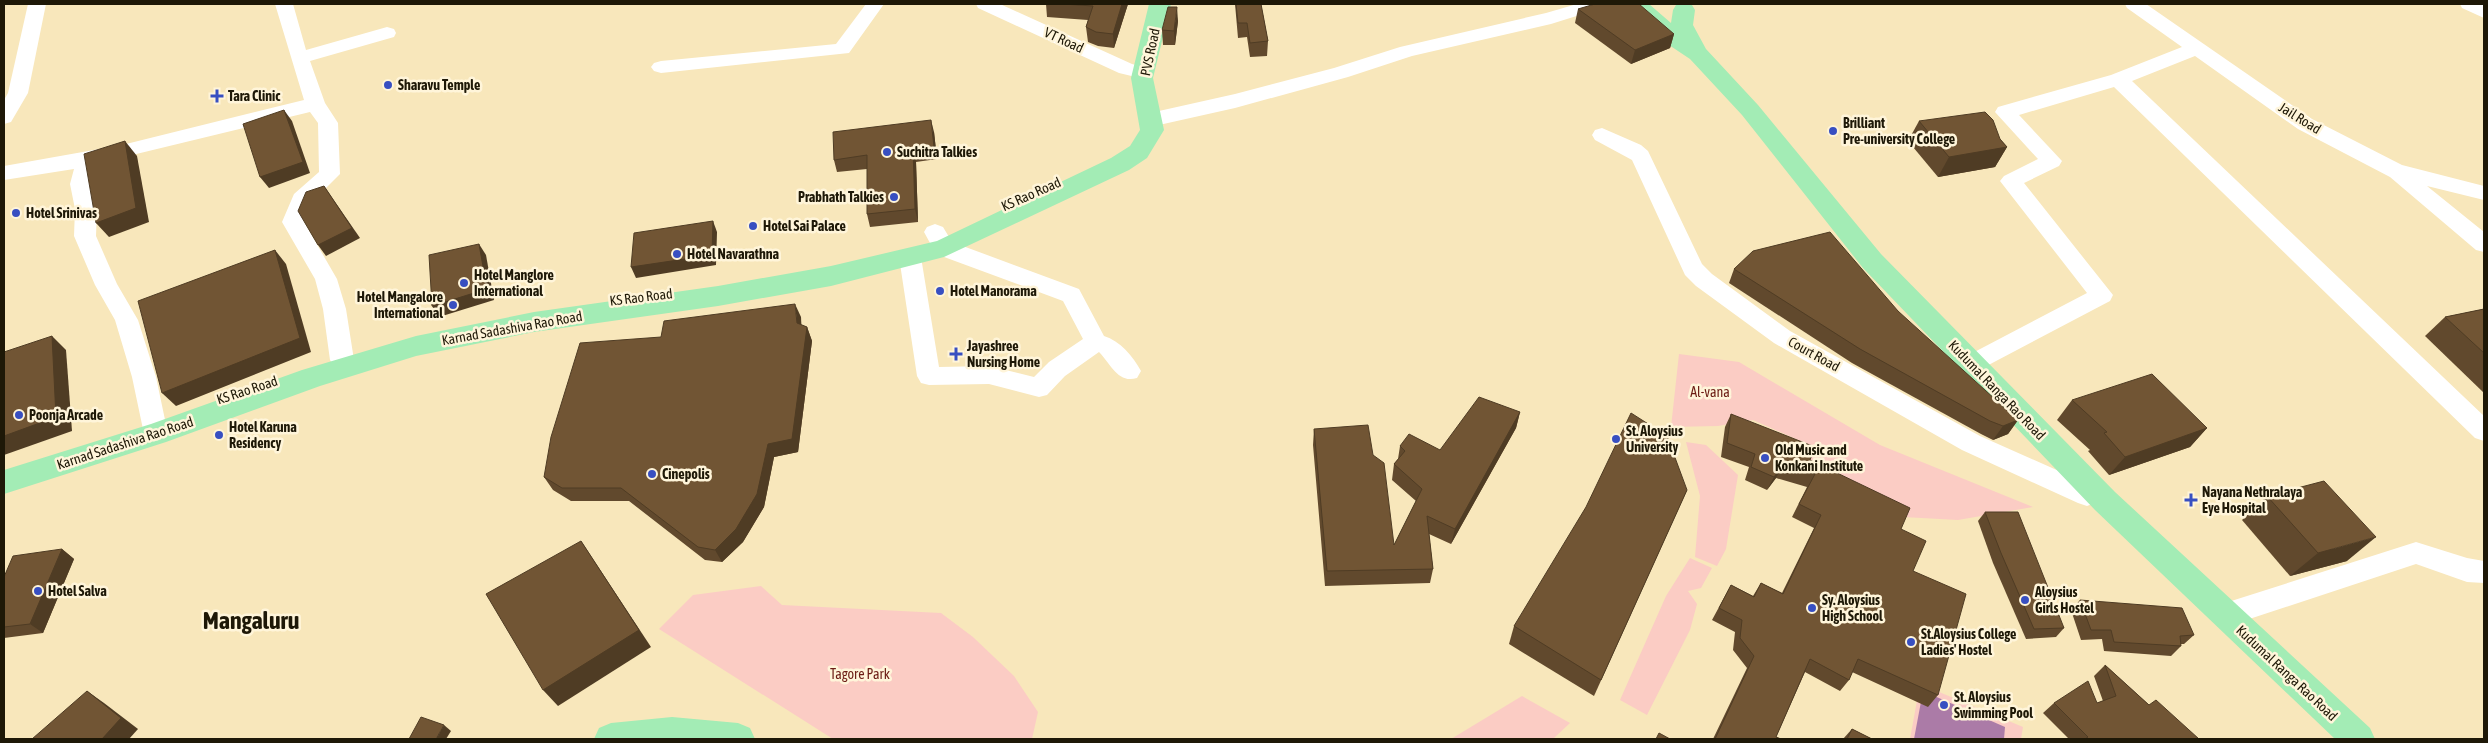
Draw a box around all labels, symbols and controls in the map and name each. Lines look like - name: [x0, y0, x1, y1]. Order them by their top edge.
- street label: VT Road: [1042, 24, 1086, 56]
- street label: PVS Road: [1137, 27, 1163, 77]
- place label: Sharavu Temple: [398, 77, 480, 93]
- marker: Sharavu Temple: [382, 79, 394, 91]
- place label: Tara Clinic: [228, 88, 281, 104]
- marker: Tara Clinic: [210, 89, 224, 103]
- street label: Jail Road: [2276, 99, 2324, 137]
- place label: Brilliant Pre-university College: [1843, 115, 1955, 147]
- marker: Brilliant Pre-university College: [1827, 125, 1839, 137]
- place label: Suchitra Talkies: [897, 144, 977, 160]
- marker: Suchitra Talkies: [881, 146, 893, 158]
- street label: KS Rao Road: [999, 174, 1063, 214]
- place label: Prabhath Talkies: [798, 189, 884, 205]
- marker: Prabhath Talkies: [888, 191, 900, 203]
- place label: Hotel Srinivas: [26, 205, 97, 221]
- marker: Hotel Srinivas: [10, 207, 22, 219]
- place label: Hotel Sai Palace: [763, 218, 846, 234]
- marker: Hotel Sai Palace: [747, 220, 759, 232]
- place label: Hotel Navarathna: [687, 246, 779, 262]
- marker: Hotel Navarathna: [671, 248, 683, 260]
- place label: Hotel Manglore International: [474, 267, 554, 299]
- marker: Hotel Manglore International: [458, 277, 470, 289]
- place label: Hotel Manorama: [950, 283, 1037, 299]
- street label: KS Rao Road: [609, 285, 673, 309]
- marker: Hotel Manorama: [934, 285, 946, 297]
- place label: Hotel Mangalore International: [357, 289, 443, 321]
- marker: Hotel Mangalore International: [447, 299, 459, 311]
- street label: Karnad Sadashiva Rao Road: [441, 308, 583, 348]
- street label: Court Road: [1785, 333, 1843, 375]
- street label: Kudumal Ranga Rao Road: [1945, 337, 2049, 443]
- place label: Jayashree Nursing Home: [966, 338, 1040, 370]
- marker: Jayashree Nursing Home: [949, 347, 963, 361]
- street label: KS Rao Road: [214, 373, 280, 407]
- park label: Al-vana: [1690, 384, 1730, 400]
- place label: Poonja Arcade: [29, 407, 103, 423]
- marker: Poonja Arcade: [13, 409, 25, 421]
- street label: Karnad Sadashiva Rao Road: [55, 413, 195, 473]
- place label: Hotel Karuna Residency: [229, 419, 297, 451]
- place label: St. Aloysius University: [1626, 423, 1683, 455]
- marker: Hotel Karuna Residency: [213, 429, 225, 441]
- marker: St. Aloysius University: [1610, 433, 1622, 445]
- place label: Old Music and Konkani Institute: [1775, 442, 1863, 474]
- marker: Old Music and Konkani Institute: [1759, 452, 1771, 464]
- place label: Cinepolis: [662, 466, 710, 482]
- marker: Cinepolis: [646, 468, 658, 480]
- place label: Nayana Nethralaya Eye Hospital: [2202, 484, 2303, 516]
- marker: Nayana Nethralaya Eye Hospital: [2184, 493, 2198, 507]
- place label: Hotel Salva: [48, 583, 107, 599]
- place label: Aloysius Girls Hostel: [2034, 584, 2094, 616]
- marker: Hotel Salva: [32, 585, 44, 597]
- place label: Sy. Aloysius High School: [1822, 592, 1883, 624]
- marker: Aloysius Girls Hostel: [2019, 594, 2031, 606]
- marker: Sy. Aloysius High School: [1806, 602, 1818, 614]
- district label: Mangaluru: [203, 607, 299, 634]
- street label: Kudumal Ranga Rao Road: [2233, 622, 2341, 724]
- place label: St.Aloysius College Ladies' Hostel: [1921, 626, 2016, 658]
- marker: St.Aloysius College Ladies' Hostel: [1905, 636, 1917, 648]
- park label: Tagore Park: [830, 666, 890, 682]
- place label: St. Aloysius Swimming Pool: [1954, 689, 2033, 721]
- marker: St. Aloysius Swimming Pool: [1938, 699, 1950, 711]

